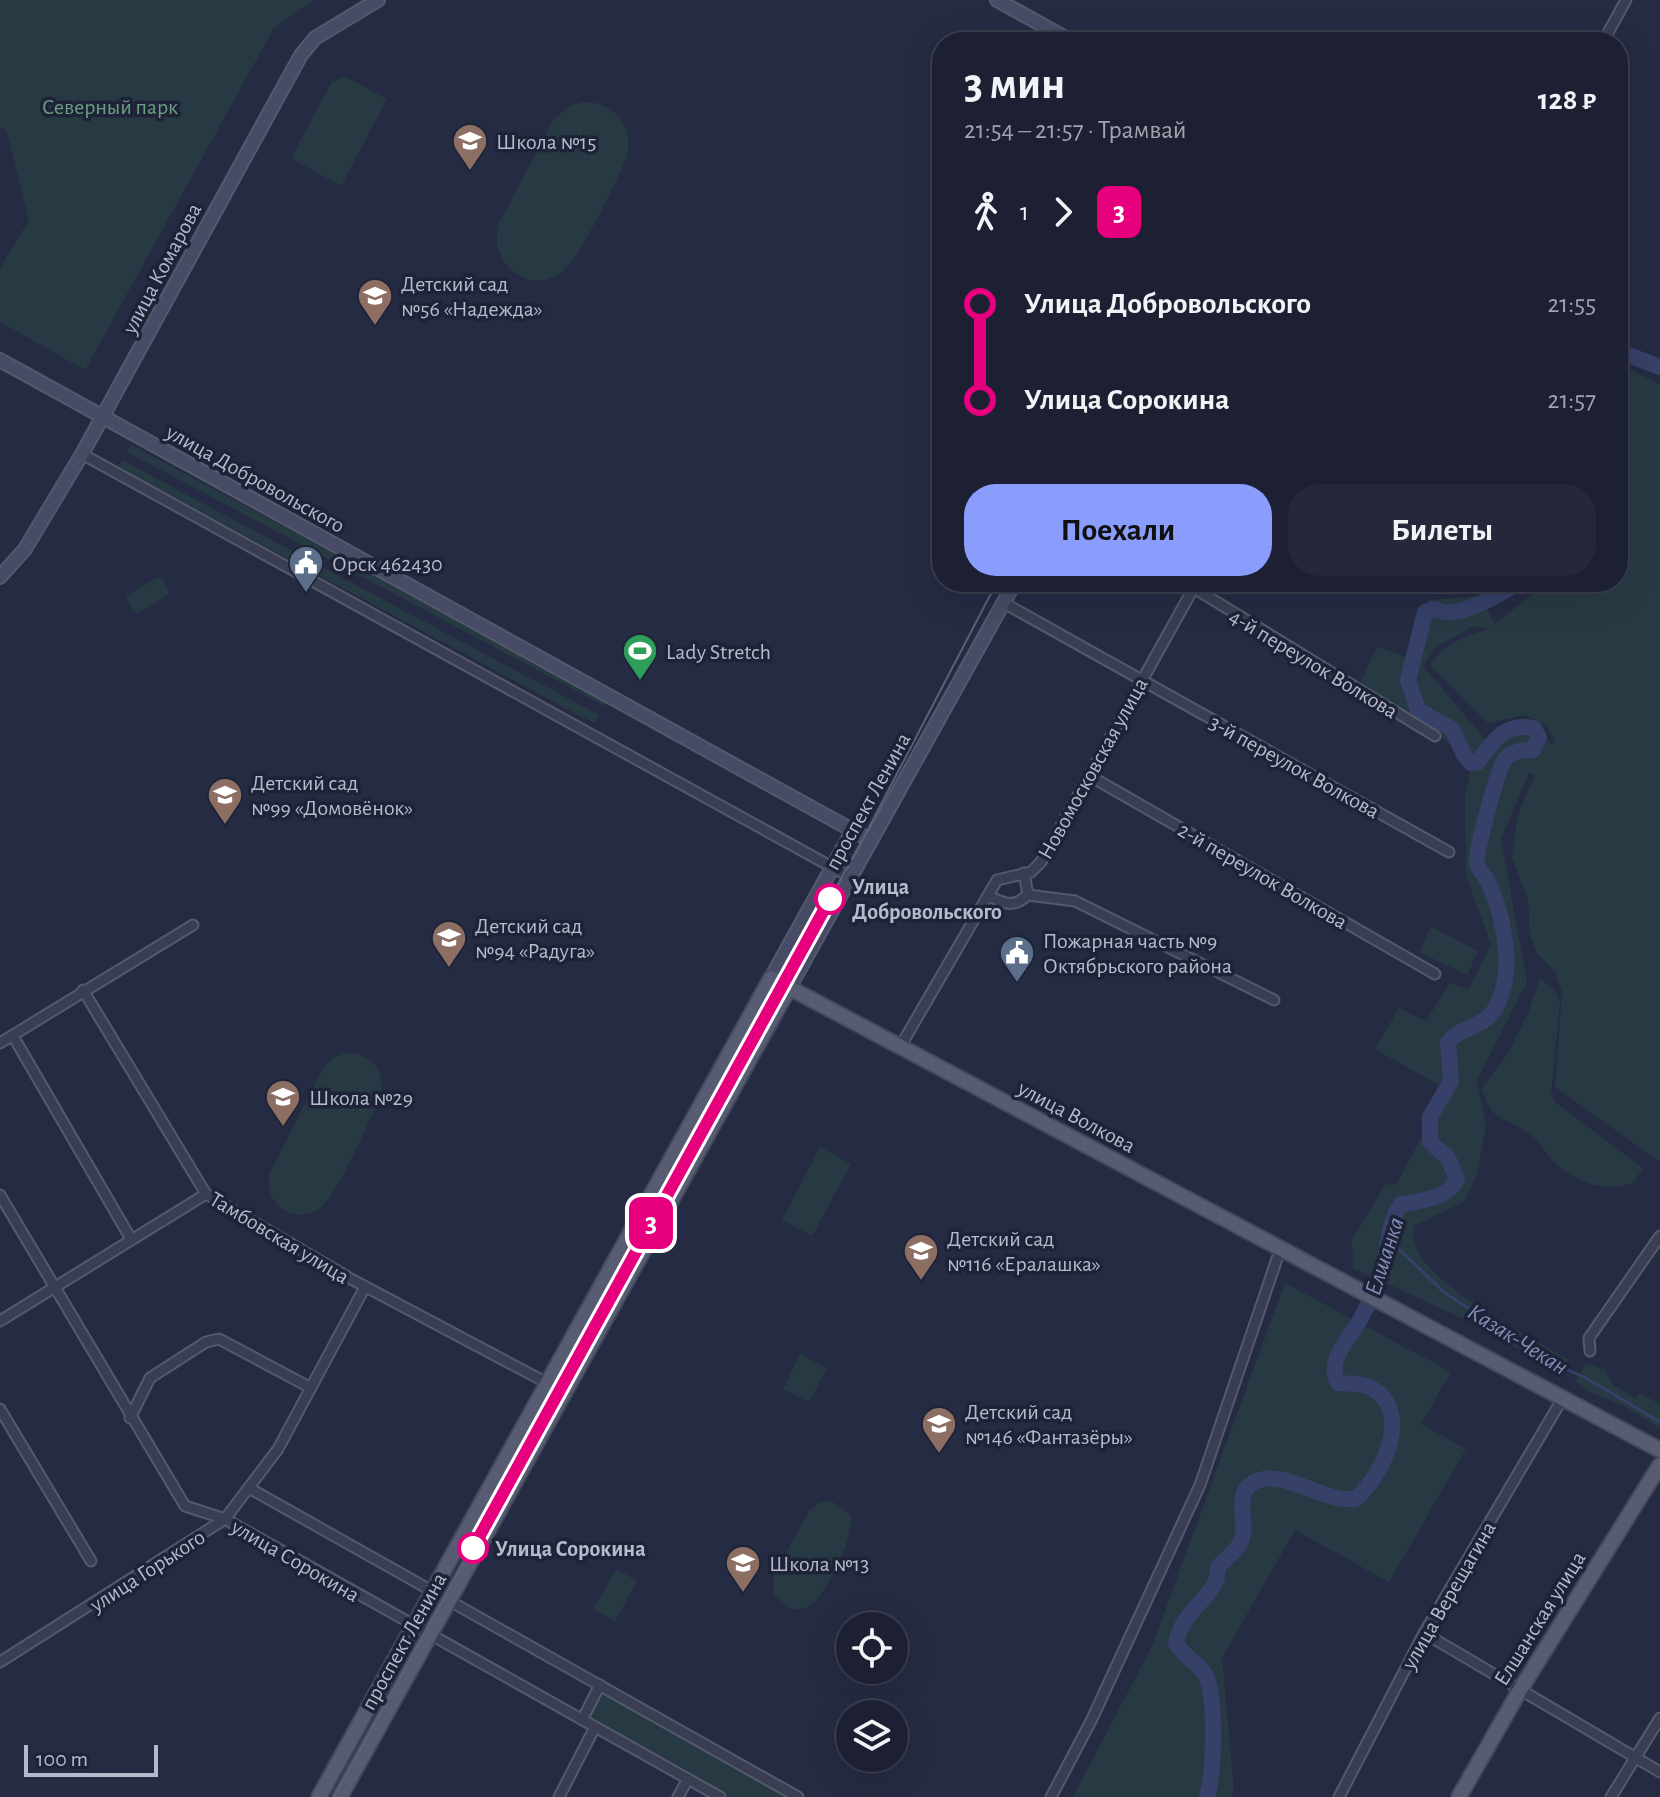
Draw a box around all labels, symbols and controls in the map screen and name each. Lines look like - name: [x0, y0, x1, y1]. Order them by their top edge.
- text: 3 мин: [964, 63, 1065, 107]
- text: 128 ₽: [1538, 85, 1596, 115]
- park label: Северный парк: [42, 96, 178, 118]
- text: 21:54 – 21:57 · Трамвай: [964, 117, 1187, 143]
- school or university icon: Школа №15: [451, 122, 489, 172]
- place label: Школа №15: [496, 131, 596, 153]
- icon: walk: [964, 190, 1008, 234]
- icon: forward: [1041, 190, 1085, 234]
- text: 3: [1113, 198, 1125, 226]
- text: 1: [1020, 199, 1029, 225]
- street label: улица Комарова: [118, 200, 205, 338]
- place label: Детский сад №56 «Надежда»: [401, 273, 543, 320]
- school or university icon: Детский сад №56 «Надежда»: [356, 277, 394, 327]
- text: Улица Добровольского: [1024, 289, 1311, 319]
- text: 21:55: [1548, 291, 1596, 317]
- text: Улица Сорокина: [1024, 385, 1229, 415]
- text: 21:57: [1548, 387, 1596, 413]
- street label: улица Добровольского: [162, 420, 348, 537]
- button: Поехали: [964, 484, 1272, 576]
- button: Билеты: [1288, 484, 1596, 576]
- public building icon: Орск 462430: [287, 544, 325, 594]
- place label: Орск 462430: [332, 553, 443, 575]
- street label: 4-й переулок Волкова: [1226, 605, 1401, 723]
- sports icon: Lady Stretch: [621, 632, 659, 682]
- place label: Lady Stretch: [666, 641, 771, 663]
- street label: Новомосковская улица: [1034, 674, 1152, 863]
- street label: 3-й переулок Волкова: [1206, 711, 1383, 823]
- street label: проспект Ленина: [821, 729, 915, 874]
- place label: Детский сад №99 «Домовёнок»: [251, 772, 413, 819]
- school or university icon: Детский сад №99 «Домовёнок»: [206, 776, 244, 826]
- street label: 2-й переулок Волкова: [1174, 818, 1351, 933]
- place label: Улица Добровольского: [852, 876, 1002, 923]
- marker: Улица Добровольского: [815, 884, 845, 914]
- place label: Детский сад №94 «Радуга»: [475, 915, 595, 962]
- school or university icon: Детский сад №94 «Радуга»: [430, 919, 468, 969]
- place label: Пожарная часть №9 Октябрьского района: [1043, 930, 1232, 977]
- public building icon: Пожарная часть №9 Октябрьского района: [998, 934, 1036, 984]
- street label: улица Волкова: [1013, 1076, 1139, 1157]
- school or university icon: Школа №29: [264, 1078, 302, 1128]
- place label: Школа №29: [309, 1087, 413, 1109]
- street label: Тамбовская улица: [206, 1188, 353, 1288]
- line badge: 3: [625, 1197, 677, 1249]
- text: 3: [645, 1209, 657, 1237]
- water label: Елшанка: [1361, 1215, 1409, 1298]
- place label: Детский сад №116 «Ералашка»: [947, 1228, 1101, 1275]
- school or university icon: Детский сад №116 «Ералашка»: [902, 1232, 940, 1282]
- water label: Казак-Чекан: [1463, 1300, 1571, 1380]
- place label: Детский сад №146 «Фантазёры»: [965, 1401, 1133, 1448]
- school or university icon: Детский сад №146 «Фантазёры»: [920, 1405, 958, 1455]
- street label: улица Сорокина: [227, 1515, 363, 1606]
- street label: улица Верещагина: [1397, 1518, 1500, 1674]
- street label: улица Горького: [85, 1526, 209, 1617]
- marker: Улица Сорокина: [458, 1533, 488, 1563]
- place label: Улица Сорокина: [495, 1538, 646, 1560]
- school or university icon: Школа №13: [724, 1544, 762, 1594]
- street label: Елшанская улица: [1490, 1548, 1590, 1689]
- place label: Школа №13: [769, 1553, 869, 1575]
- street label: проспект Ленина: [357, 1569, 451, 1714]
- map controls: [836, 1612, 908, 1772]
- button: locate: [836, 1612, 908, 1684]
- button: layers: [836, 1700, 908, 1772]
- scale bar: [24, 1741, 158, 1777]
- text: 100 m: [36, 1748, 88, 1770]

